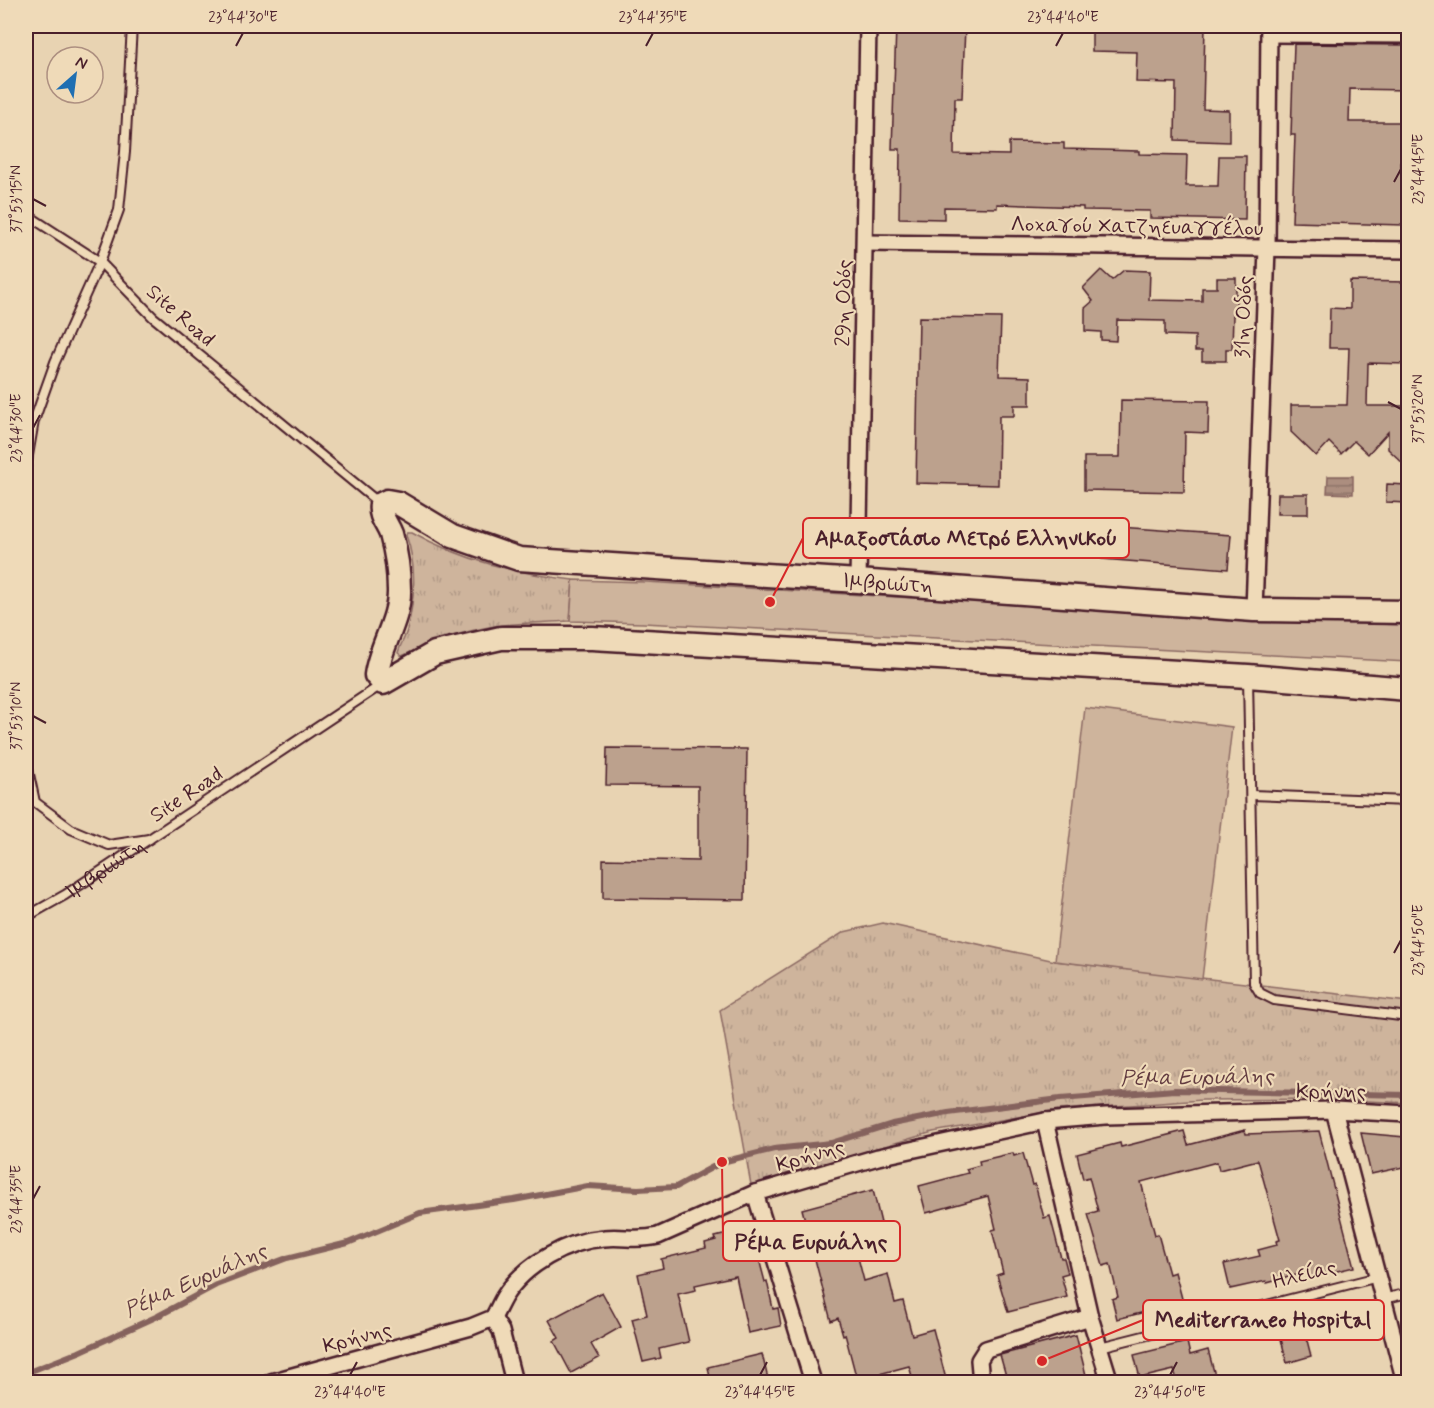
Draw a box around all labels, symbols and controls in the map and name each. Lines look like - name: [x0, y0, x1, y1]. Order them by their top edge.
- text: 23°44'30"E: [208, 8, 278, 28]
- text: 23°44'35"E: [619, 8, 688, 28]
- text: 23°44'40"E: [1027, 8, 1099, 28]
- north arrow: [45, 45, 105, 105]
- text: N: [72, 51, 91, 75]
- text: 23°44'45"E: [1409, 133, 1429, 204]
- text: 37°53'15"N: [7, 165, 27, 233]
- street label: Λοχαγού Χατζηευαγγέλου: [1010, 210, 1264, 243]
- street label: 29η Οδός: [829, 259, 859, 347]
- street label: 31η Οδός: [1229, 275, 1259, 359]
- street label: Site Road: [140, 278, 221, 353]
- text: 37°53'20"N: [1409, 374, 1429, 444]
- text: 23°44'30"E: [7, 393, 27, 463]
- callout: Αμαξοστάσιο Μετρό Ελληνικού: [803, 518, 1129, 558]
- text: Αμαξοστάσιο Μετρό Ελληνικού: [815, 525, 1117, 553]
- street label: Ιμβριώτη: [841, 567, 934, 601]
- text: 37°53'10"N: [7, 682, 27, 750]
- street label: Site Road: [145, 760, 229, 829]
- street label: Ιμβριώτη: [60, 832, 151, 906]
- text: 23°44'50"E: [1409, 904, 1429, 976]
- water label: Ρέμα Ευρυάλης: [1120, 1062, 1275, 1093]
- street label: Κρήνης: [1296, 1078, 1366, 1106]
- street label: Κρήνης: [773, 1133, 848, 1179]
- text: 23°44'35"E: [7, 1164, 27, 1233]
- callout: Ρέμα Ευρυάλης: [723, 1221, 900, 1261]
- text: Ρέμα Ευρυάλης: [735, 1228, 888, 1257]
- water label: Ρέμα Ευρυάλης: [120, 1235, 273, 1325]
- street label: Ηλείας: [1269, 1253, 1339, 1296]
- callout: Mediterraneo Hospital: [1143, 1300, 1384, 1340]
- text: Mediterraneo Hospital: [1155, 1307, 1372, 1335]
- street label: Κρήνης: [320, 1315, 395, 1361]
- text: 23°44'40"E: [314, 1383, 386, 1403]
- text: 23°44'45"E: [725, 1383, 796, 1403]
- text: 23°44'50"E: [1134, 1383, 1206, 1403]

